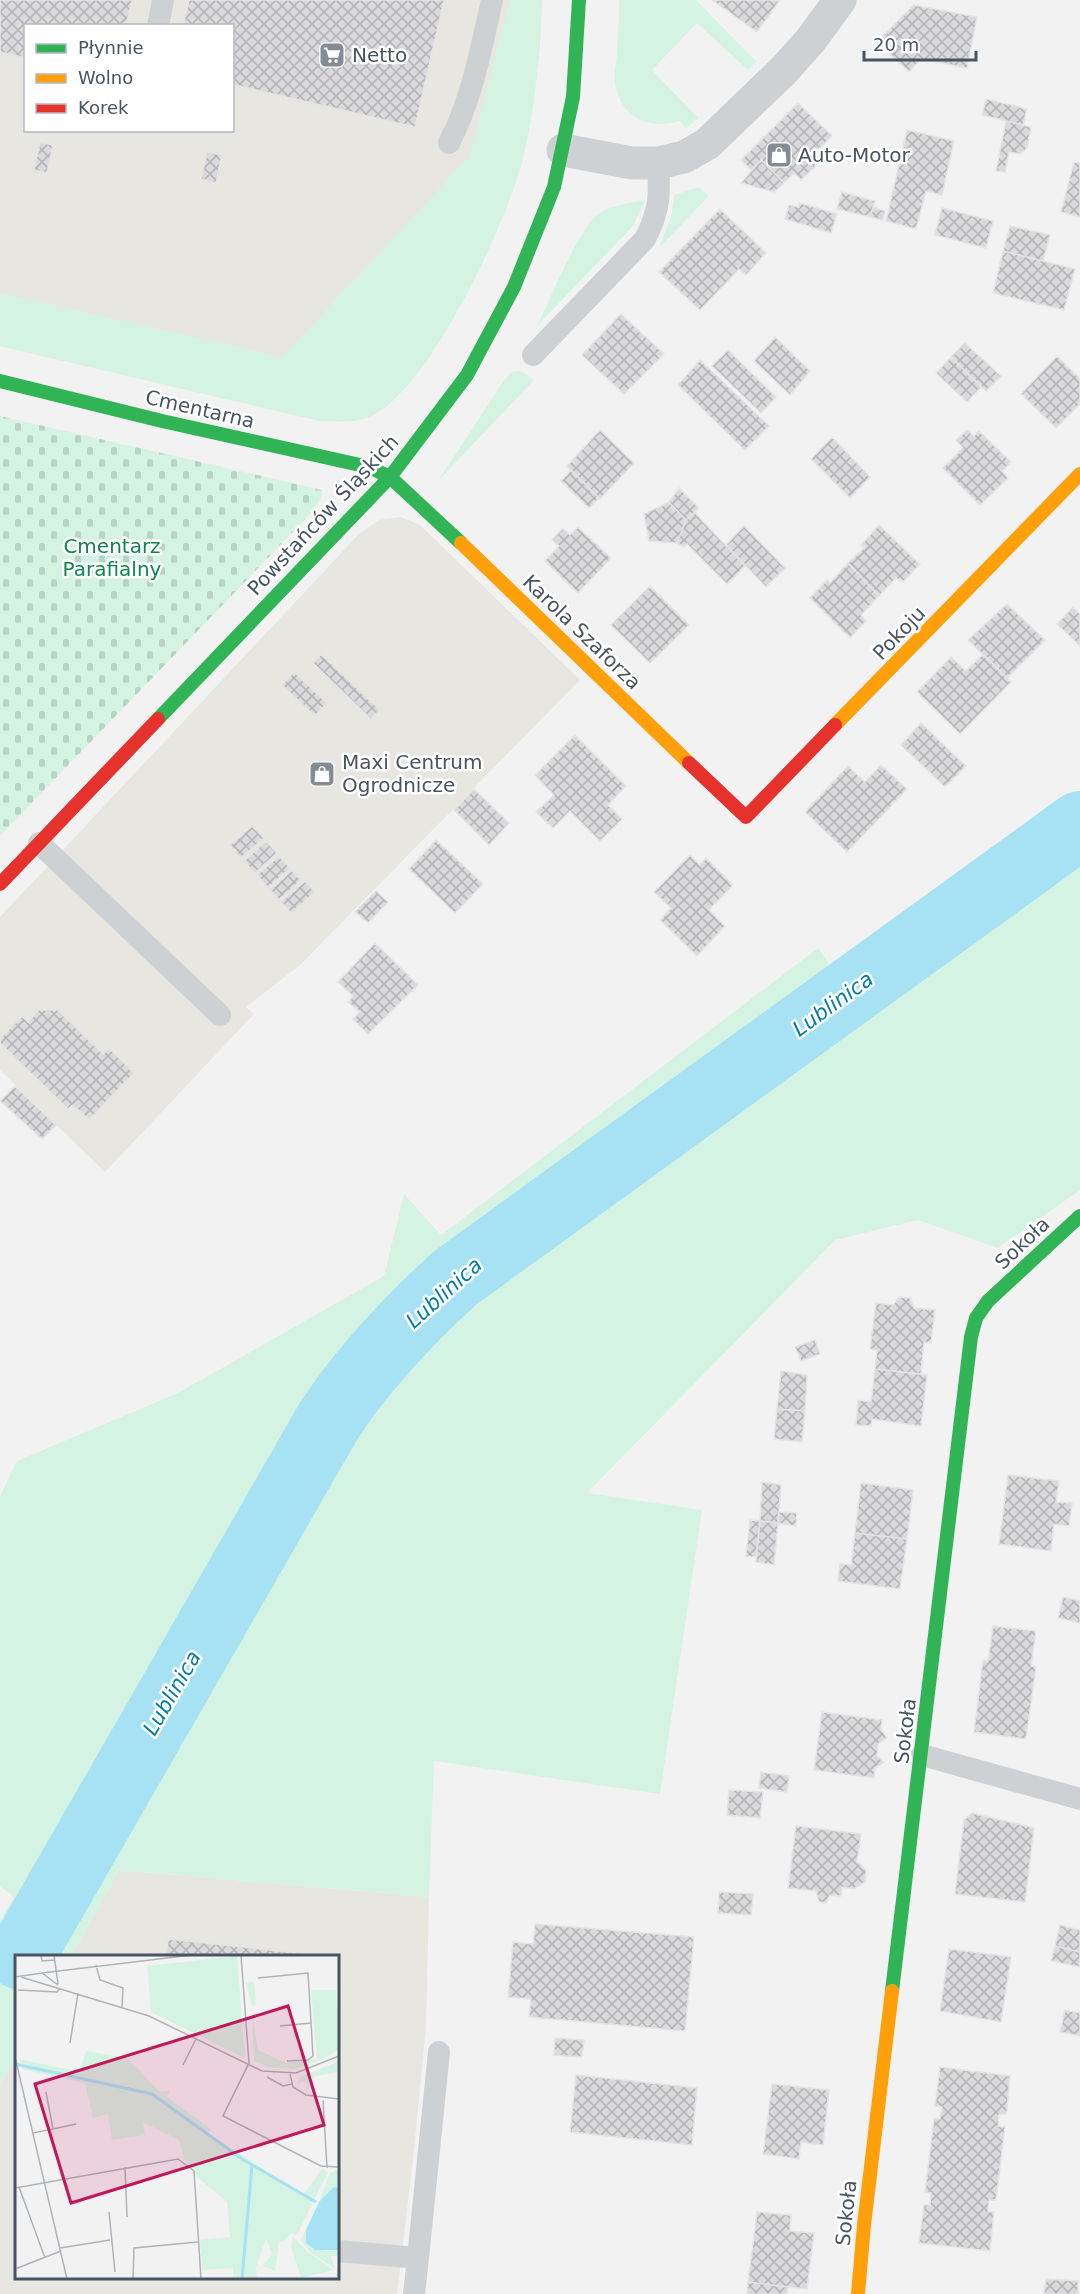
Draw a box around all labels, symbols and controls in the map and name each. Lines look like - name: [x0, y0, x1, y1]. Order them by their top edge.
- legend: [24, 24, 234, 132]
- scale bar: [864, 24, 976, 62]
- text: 20 m: [873, 34, 919, 55]
- text: Płynnie: [78, 37, 144, 58]
- supermarket icon: Netto: [317, 40, 347, 70]
- place label: Netto: [352, 43, 407, 67]
- text: Wolno: [78, 67, 133, 88]
- text: Korek: [78, 97, 129, 118]
- shop icon: Auto-Motor: [764, 140, 794, 170]
- place label: Auto-Motor: [798, 143, 911, 167]
- street label: Cmentarna: [143, 385, 257, 433]
- street label: Powstańców Śląskich: [242, 430, 404, 600]
- park label: Cmentarz Parafialny: [63, 534, 162, 581]
- street label: Karola Szaforza: [518, 570, 646, 694]
- street label: Pokoju: [868, 601, 930, 665]
- place label: Maxi Centrum Ogrodnicze: [342, 750, 482, 797]
- shop icon: Maxi Centrum Ogrodnicze: [307, 759, 337, 789]
- water label: Lublinica: [788, 967, 878, 1041]
- street label: Sokoła: [990, 1212, 1054, 1274]
- water label: Lublinica: [401, 1253, 487, 1333]
- water label: Lublinica: [138, 1646, 206, 1740]
- street label: Sokoła: [889, 1697, 921, 1765]
- inset map: [15, 1955, 339, 2279]
- street label: Sokoła: [831, 2179, 861, 2247]

